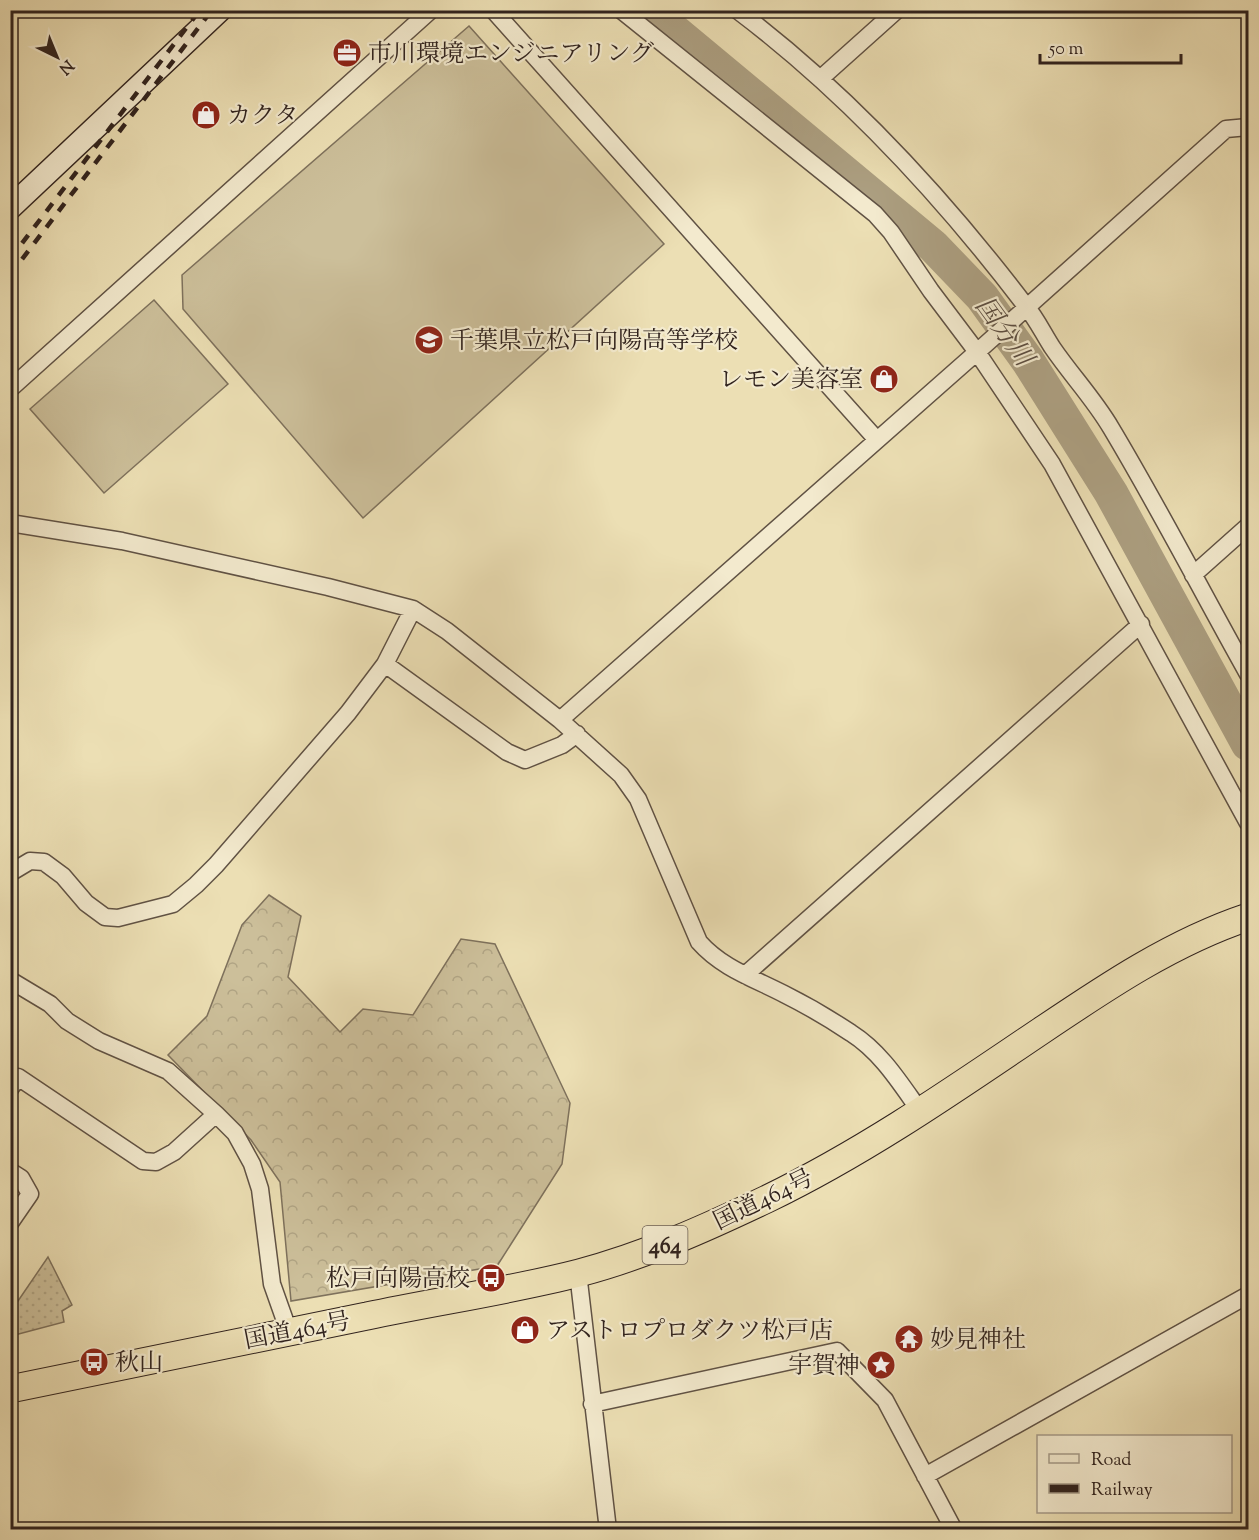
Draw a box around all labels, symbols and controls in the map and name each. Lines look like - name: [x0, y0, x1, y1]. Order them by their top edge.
- north arrow: [27, 27, 87, 87]
- scale bar: [1040, 27, 1181, 65]
- office icon: 市川環境エンジニアリング: [331, 37, 363, 69]
- text: 50 m: [1048, 37, 1084, 63]
- place label: 市川環境エンジニアリング: [368, 38, 654, 72]
- text: N: [53, 53, 78, 79]
- shop icon: カクタ: [190, 99, 222, 131]
- place label: カクタ: [227, 100, 299, 134]
- water label: 国分川: [965, 290, 1043, 377]
- school or university icon: 千葉県立松戸向陽高等学校: [413, 324, 445, 356]
- place label: 千葉県立松戸向陽高等学校: [450, 325, 738, 359]
- shop icon: レモン美容室: [868, 363, 900, 395]
- place label: レモン美容室: [719, 364, 863, 398]
- street label: 国道464号: [708, 1162, 820, 1240]
- road number: 464: [642, 1226, 688, 1264]
- bus stop icon: 松戸向陽高校: [475, 1262, 507, 1294]
- place label: 松戸向陽高校: [326, 1263, 470, 1297]
- street label: 国道464号: [241, 1305, 353, 1359]
- shop icon: アストロプロダクツ松戸店: [509, 1314, 541, 1346]
- place label: アストロプロダクツ松戸店: [546, 1315, 833, 1349]
- temple icon: 妙見神社: [893, 1323, 925, 1355]
- place label: 妙見神社: [930, 1324, 1026, 1358]
- bus stop icon: 秋山: [78, 1346, 110, 1378]
- place label: 秋山: [115, 1347, 163, 1381]
- place icon: 宇賀神: [865, 1349, 897, 1381]
- place label: 宇賀神: [788, 1350, 860, 1384]
- legend: [1037, 1435, 1232, 1513]
- text: Road: [1091, 1448, 1131, 1474]
- text: Railway: [1091, 1478, 1153, 1504]

